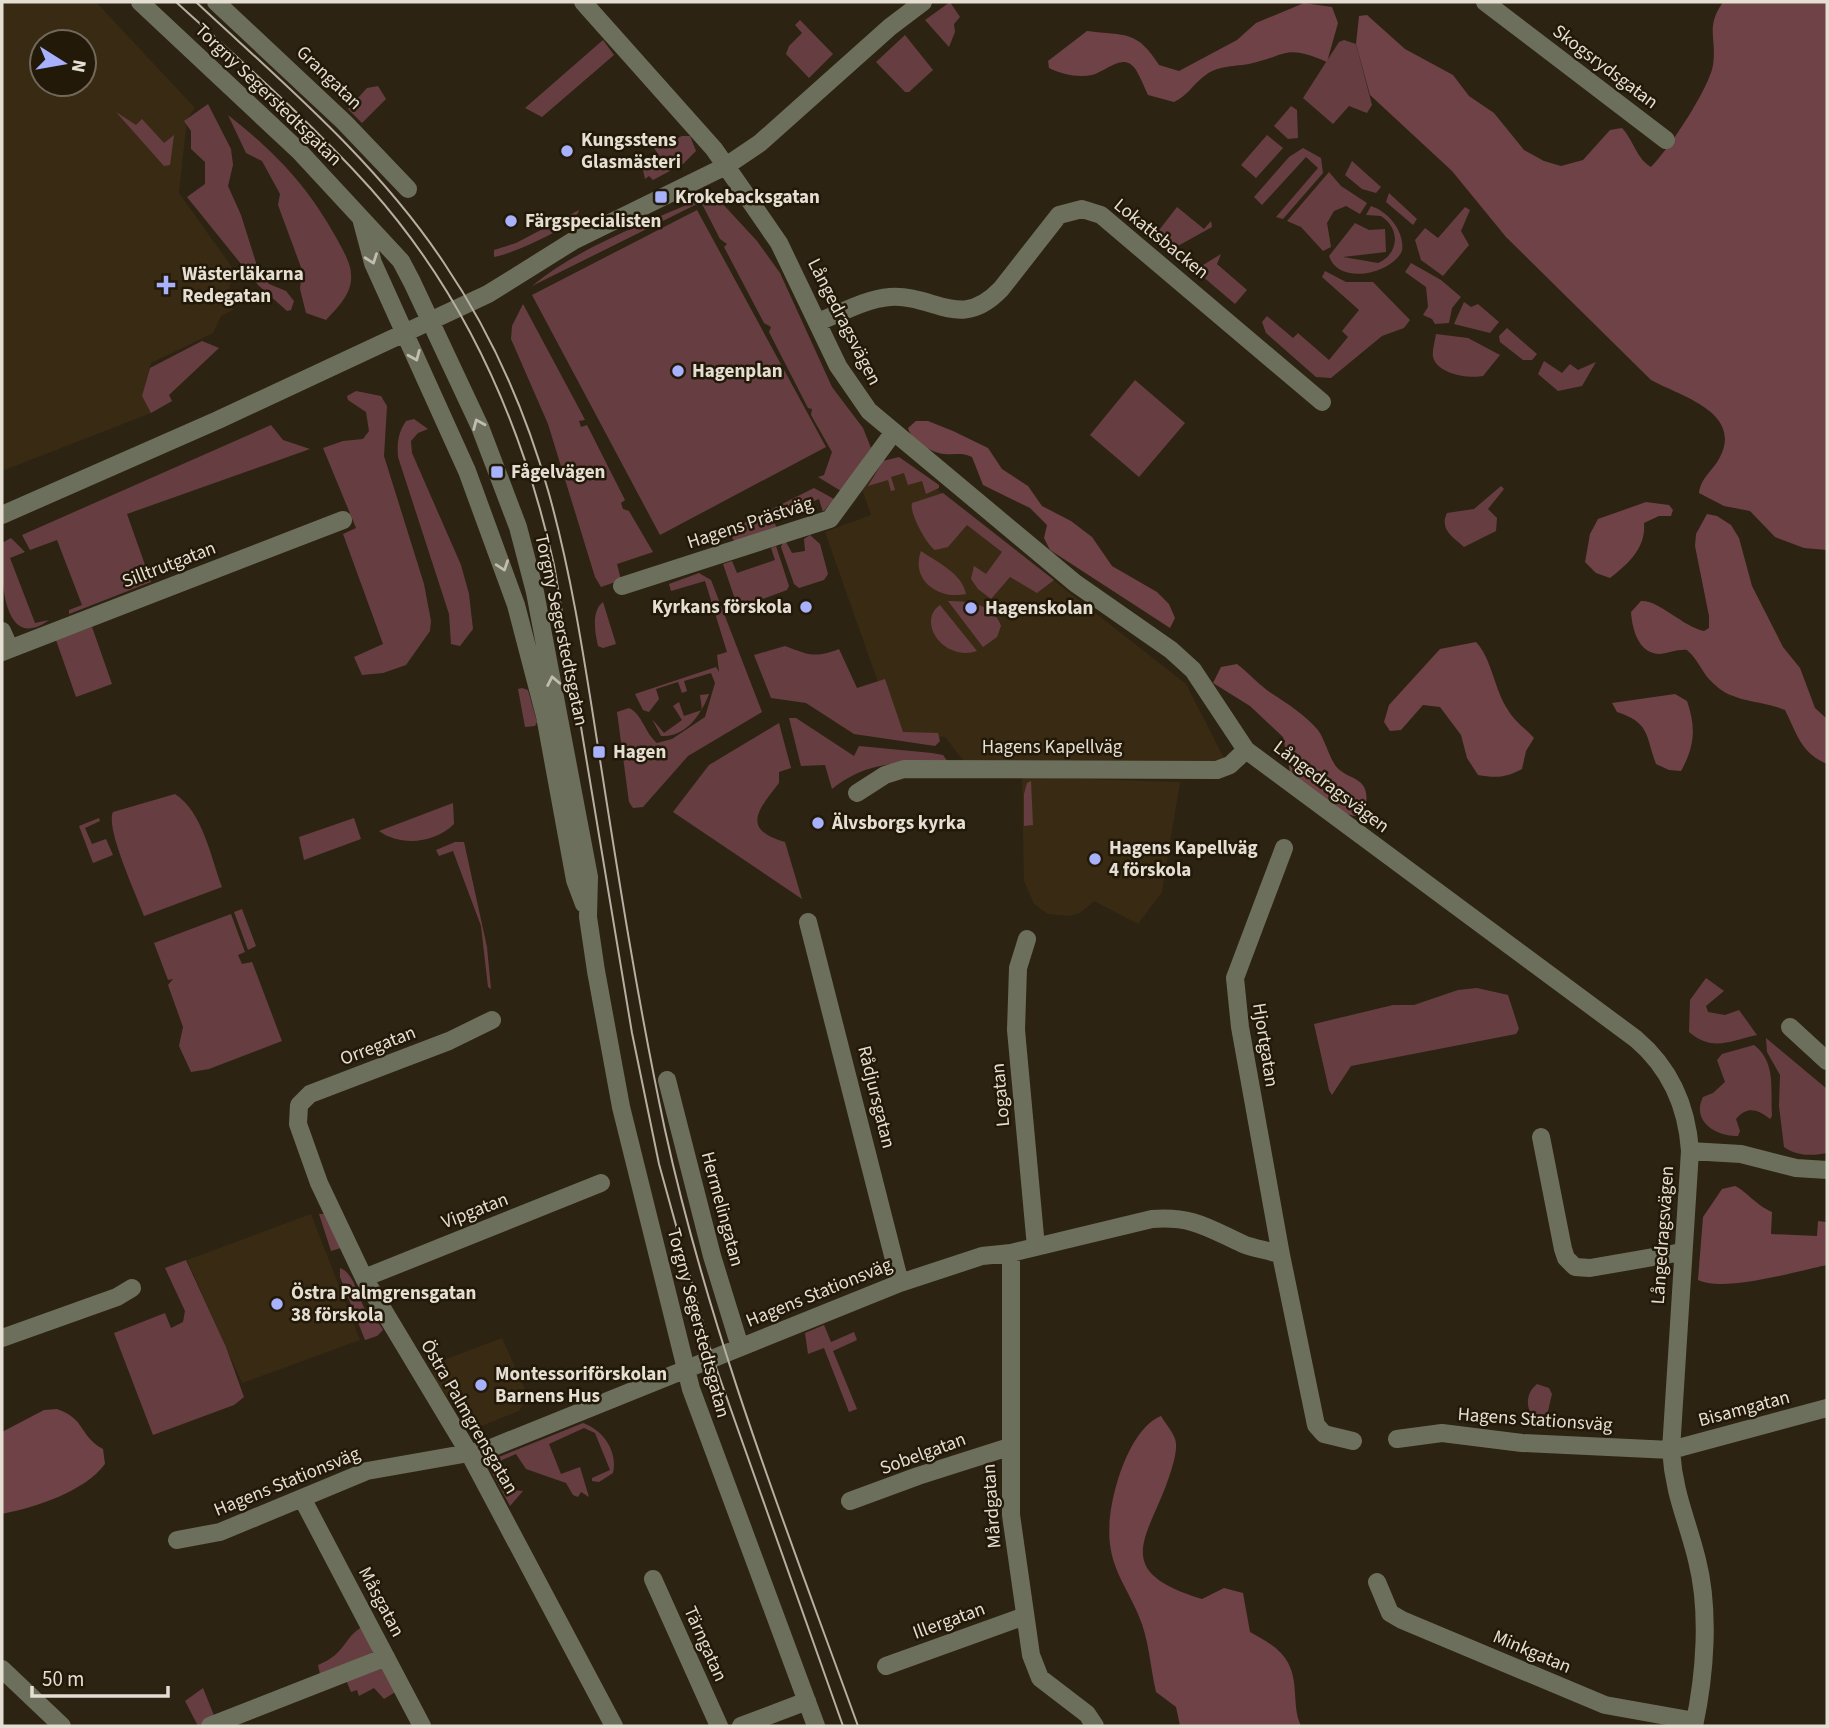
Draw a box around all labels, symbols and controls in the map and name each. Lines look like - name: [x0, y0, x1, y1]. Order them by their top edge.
- street label: Torgny Segerstedtsgatan: [188, 17, 348, 173]
- street label: Skogsrydsgatan: [1547, 18, 1663, 116]
- north arrow: [28, 28, 98, 98]
- street label: Grangatan: [290, 40, 368, 116]
- text: N: [64, 57, 93, 75]
- place label: Kungsstens Glasmästeri: [581, 127, 681, 176]
- marker: Kungsstens Glasmästeri: [559, 143, 575, 159]
- place label: Krokebacksgatan: [675, 184, 820, 211]
- marker: Krokebacksgatan: [653, 189, 669, 205]
- street label: Lokattsbacken: [1108, 192, 1214, 286]
- place label: Färgspecialisten: [525, 208, 661, 235]
- marker: Färgspecialisten: [503, 213, 519, 229]
- one-way arrow: [364, 252, 378, 264]
- street label: Långedragsvägen: [800, 254, 888, 390]
- place label: Wästerläkarna Redegatan: [182, 261, 304, 310]
- marker: Wästerläkarna Redegatan: [156, 275, 176, 295]
- one-way arrow: [406, 349, 420, 361]
- place label: Hagenplan: [692, 358, 783, 385]
- marker: Hagenplan: [670, 363, 686, 379]
- one-way arrow: [472, 419, 486, 431]
- place label: Fågelvägen: [511, 459, 605, 486]
- marker: Fågelvägen: [489, 464, 505, 480]
- street label: Hagens Prästväg: [684, 490, 817, 556]
- street label: Torgny Segerstedtsgatan: [527, 532, 595, 728]
- street label: Silltrutgatan: [118, 535, 220, 595]
- one-way arrow: [495, 559, 509, 571]
- place label: Kyrkans förskola: [652, 594, 792, 621]
- place label: Hagenskolan: [985, 595, 1093, 622]
- marker: Kyrkans förskola: [798, 599, 814, 615]
- marker: Hagenskolan: [963, 600, 979, 616]
- one-way arrow: [546, 675, 561, 687]
- street label: Hagens Kapellväg: [982, 734, 1123, 761]
- street label: Långedragsvägen: [1267, 734, 1395, 840]
- place label: Hagen: [613, 739, 666, 766]
- marker: Hagen: [591, 744, 607, 760]
- place label: Älvsborgs kyrka: [831, 810, 966, 837]
- marker: Älvsborgs kyrka: [810, 815, 826, 831]
- place label: Hagens Kapellväg 4 förskola: [1109, 835, 1258, 884]
- marker: Hagens Kapellväg 4 förskola: [1087, 851, 1103, 867]
- street label: Hjortgatan: [1245, 1001, 1285, 1089]
- street label: Orregatan: [336, 1019, 420, 1073]
- street label: Rådjursgatan: [850, 1043, 902, 1151]
- street label: Logatan: [985, 1062, 1017, 1128]
- street label: Hermelingatan: [694, 1148, 750, 1270]
- street label: Långedragsvägen: [1645, 1165, 1681, 1305]
- street label: Vipgatan: [438, 1186, 512, 1236]
- street label: Torgny Segerstedtsgatan: [660, 1225, 736, 1421]
- street label: Hagens Stationsväg: [742, 1251, 896, 1335]
- place label: Östra Palmgrensgatan 38 förskola: [291, 1280, 476, 1329]
- marker: Östra Palmgrensgatan 38 förskola: [269, 1296, 285, 1312]
- street label: Östra Palmgrensgatan: [414, 1335, 524, 1499]
- place label: Montessoriförskolan Barnens Hus: [495, 1361, 667, 1410]
- marker: Montessoriförskolan Barnens Hus: [473, 1377, 489, 1393]
- street label: Bisamgatan: [1695, 1384, 1793, 1434]
- street label: Hagens Stationsväg: [1457, 1401, 1614, 1439]
- street label: Sobelgatan: [876, 1426, 970, 1482]
- street label: Hagens Stationsväg: [210, 1440, 364, 1524]
- street label: Mårdgatan: [976, 1463, 1008, 1549]
- street label: Måsgatan: [351, 1562, 411, 1642]
- street label: Illergatan: [909, 1595, 989, 1647]
- street label: Tärngatan: [676, 1602, 734, 1686]
- street label: Minkgatan: [1489, 1623, 1575, 1681]
- scale bar: [32, 1654, 168, 1698]
- text: 50 m: [42, 1664, 84, 1694]

